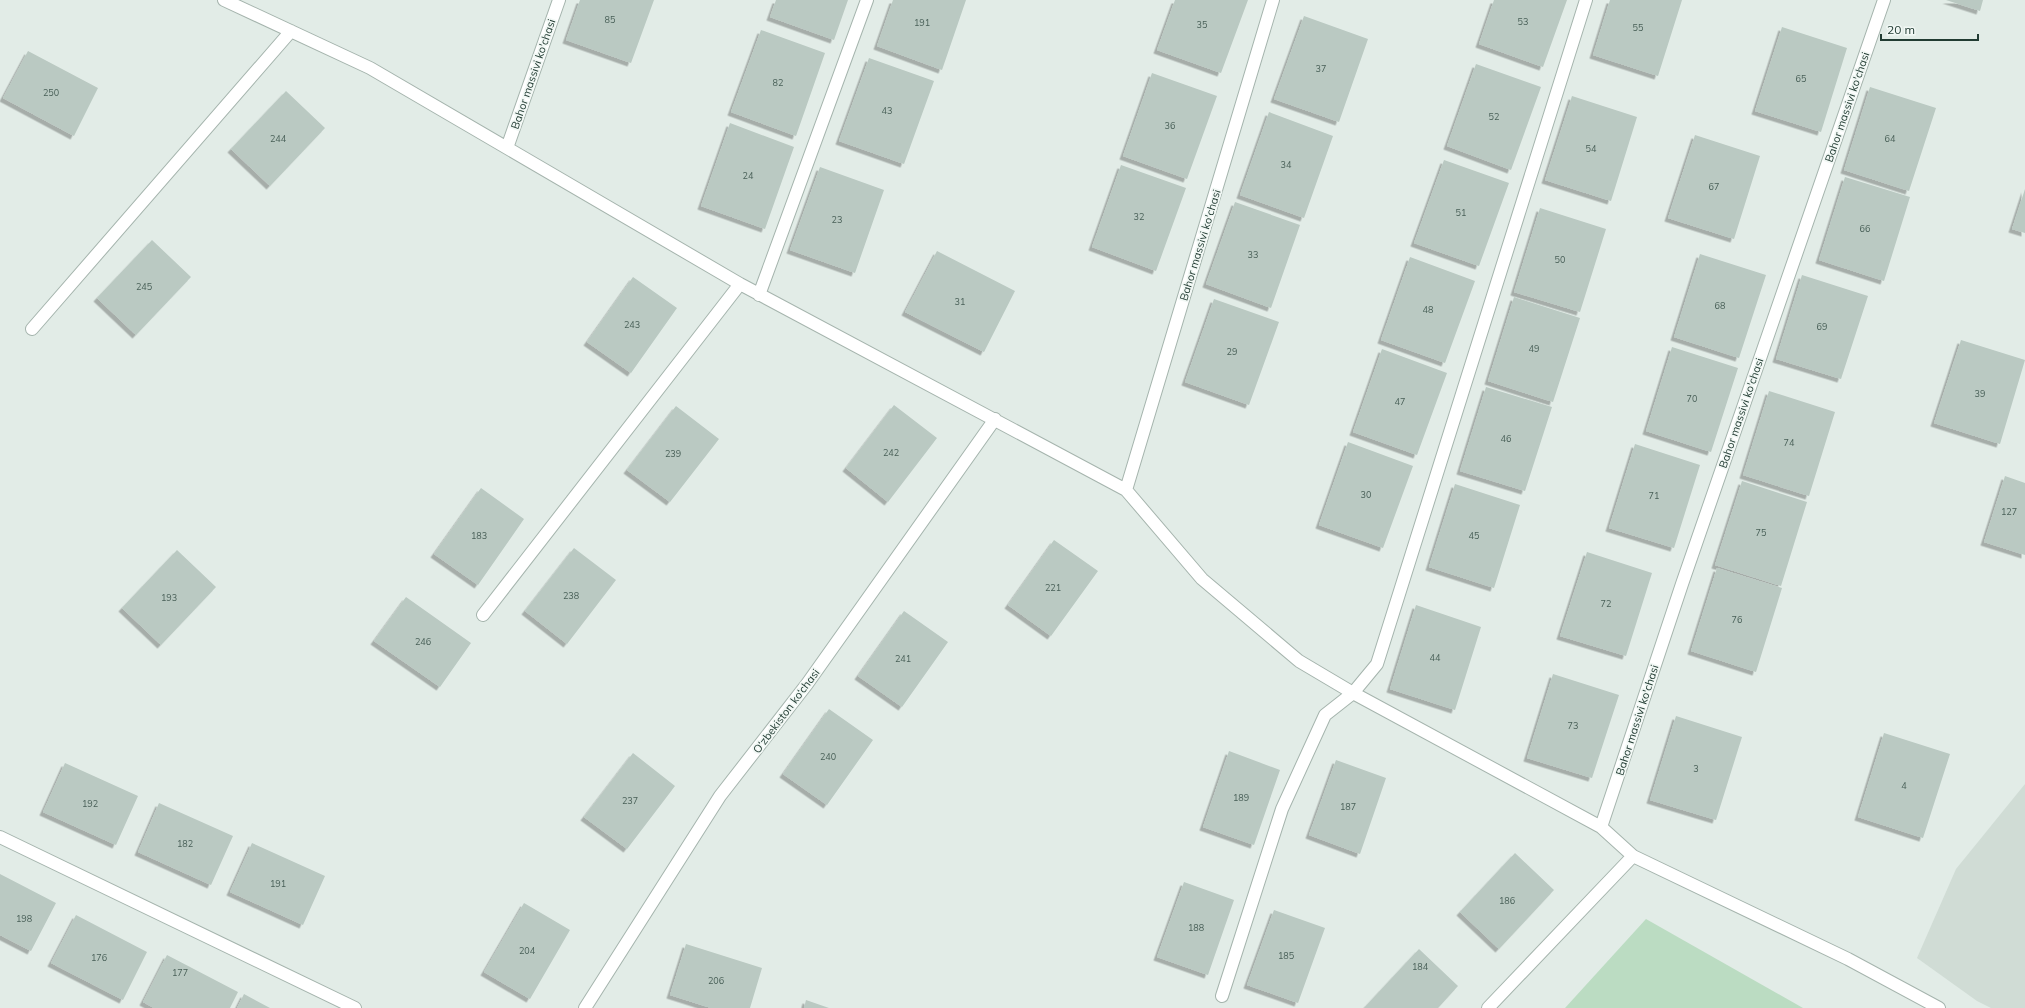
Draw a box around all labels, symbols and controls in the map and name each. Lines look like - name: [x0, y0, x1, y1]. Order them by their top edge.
- house number: 85: [605, 14, 616, 25]
- house number: 53: [1518, 16, 1528, 27]
- scale bar: [1881, 16, 1978, 42]
- street label: Bahor massivi ko'chasi: [508, 17, 558, 131]
- house number: 191: [914, 17, 930, 28]
- house number: 35: [1197, 19, 1208, 30]
- house number: 55: [1633, 22, 1644, 33]
- text: 20 m: [1887, 22, 1915, 37]
- street label: Bahor massivi ko'chasi: [1822, 50, 1872, 164]
- house number: 37: [1316, 63, 1326, 74]
- house number: 65: [1796, 73, 1807, 84]
- house number: 82: [773, 77, 783, 88]
- house number: 250: [43, 87, 59, 98]
- house number: 43: [882, 105, 892, 116]
- house number: 52: [1489, 111, 1499, 122]
- house number: 36: [1165, 120, 1175, 131]
- house number: 244: [270, 133, 287, 144]
- house number: 64: [1885, 133, 1896, 144]
- house number: 54: [1586, 143, 1597, 154]
- house number: 34: [1281, 159, 1292, 170]
- house number: 24: [743, 170, 754, 181]
- house number: 67: [1709, 181, 1719, 192]
- street label: Bahor massivi ko'chasi: [1176, 188, 1224, 302]
- house number: 51: [1456, 207, 1466, 218]
- house number: 32: [1134, 211, 1144, 222]
- house number: 23: [832, 214, 842, 225]
- house number: 66: [1860, 223, 1870, 234]
- house number: 33: [1248, 249, 1258, 260]
- house number: 50: [1555, 254, 1565, 265]
- house number: 245: [136, 281, 153, 292]
- house number: 31: [955, 296, 965, 307]
- house number: 68: [1715, 300, 1725, 311]
- house number: 48: [1423, 304, 1433, 315]
- house number: 243: [624, 319, 640, 330]
- house number: 69: [1817, 321, 1827, 332]
- house number: 49: [1529, 343, 1539, 354]
- house number: 29: [1227, 346, 1237, 357]
- street label: Bahor massivi ko'chasi: [1716, 356, 1766, 470]
- house number: 39: [1975, 388, 1985, 399]
- house number: 70: [1687, 393, 1697, 404]
- house number: 47: [1395, 396, 1405, 407]
- house number: 46: [1501, 433, 1511, 444]
- house number: 74: [1784, 437, 1795, 448]
- house number: 242: [883, 447, 899, 458]
- house number: 239: [665, 448, 681, 459]
- house number: 30: [1361, 489, 1371, 500]
- house number: 71: [1649, 490, 1659, 501]
- house number: 127: [2001, 506, 2017, 517]
- house number: 75: [1756, 527, 1767, 538]
- house number: 183: [471, 530, 487, 541]
- house number: 45: [1469, 530, 1480, 541]
- house number: 221: [1045, 582, 1061, 593]
- house number: 238: [563, 590, 579, 601]
- house number: 193: [161, 592, 177, 603]
- house number: 72: [1601, 598, 1611, 609]
- house number: 76: [1732, 614, 1742, 625]
- house number: 246: [415, 636, 431, 647]
- house number: 44: [1430, 652, 1441, 663]
- house number: 241: [895, 653, 911, 664]
- street label: Bahor massivi ko'chasi: [1612, 663, 1662, 777]
- street label: O‘zbekiston ko‘chasi: [750, 666, 822, 756]
- house number: 73: [1568, 720, 1578, 731]
- house number: 240: [820, 751, 836, 762]
- house number: 3: [1693, 763, 1699, 774]
- house number: 4: [1901, 780, 1907, 791]
- house number: 189: [1233, 792, 1249, 803]
- house number: 237: [622, 795, 638, 806]
- house number: 192: [82, 798, 98, 809]
- house number: 187: [1340, 801, 1356, 812]
- house number: 182: [177, 838, 193, 849]
- house number: 191: [270, 878, 286, 889]
- house number: 186: [1499, 895, 1515, 906]
- house number: 198: [16, 913, 32, 924]
- house number: 188: [1188, 922, 1204, 933]
- house number: 204: [519, 945, 536, 956]
- house number: 185: [1278, 950, 1295, 961]
- house number: 176: [91, 952, 107, 963]
- house number: 184: [1412, 961, 1429, 972]
- house number: 177: [172, 967, 188, 978]
- house number: 206: [708, 975, 724, 986]

